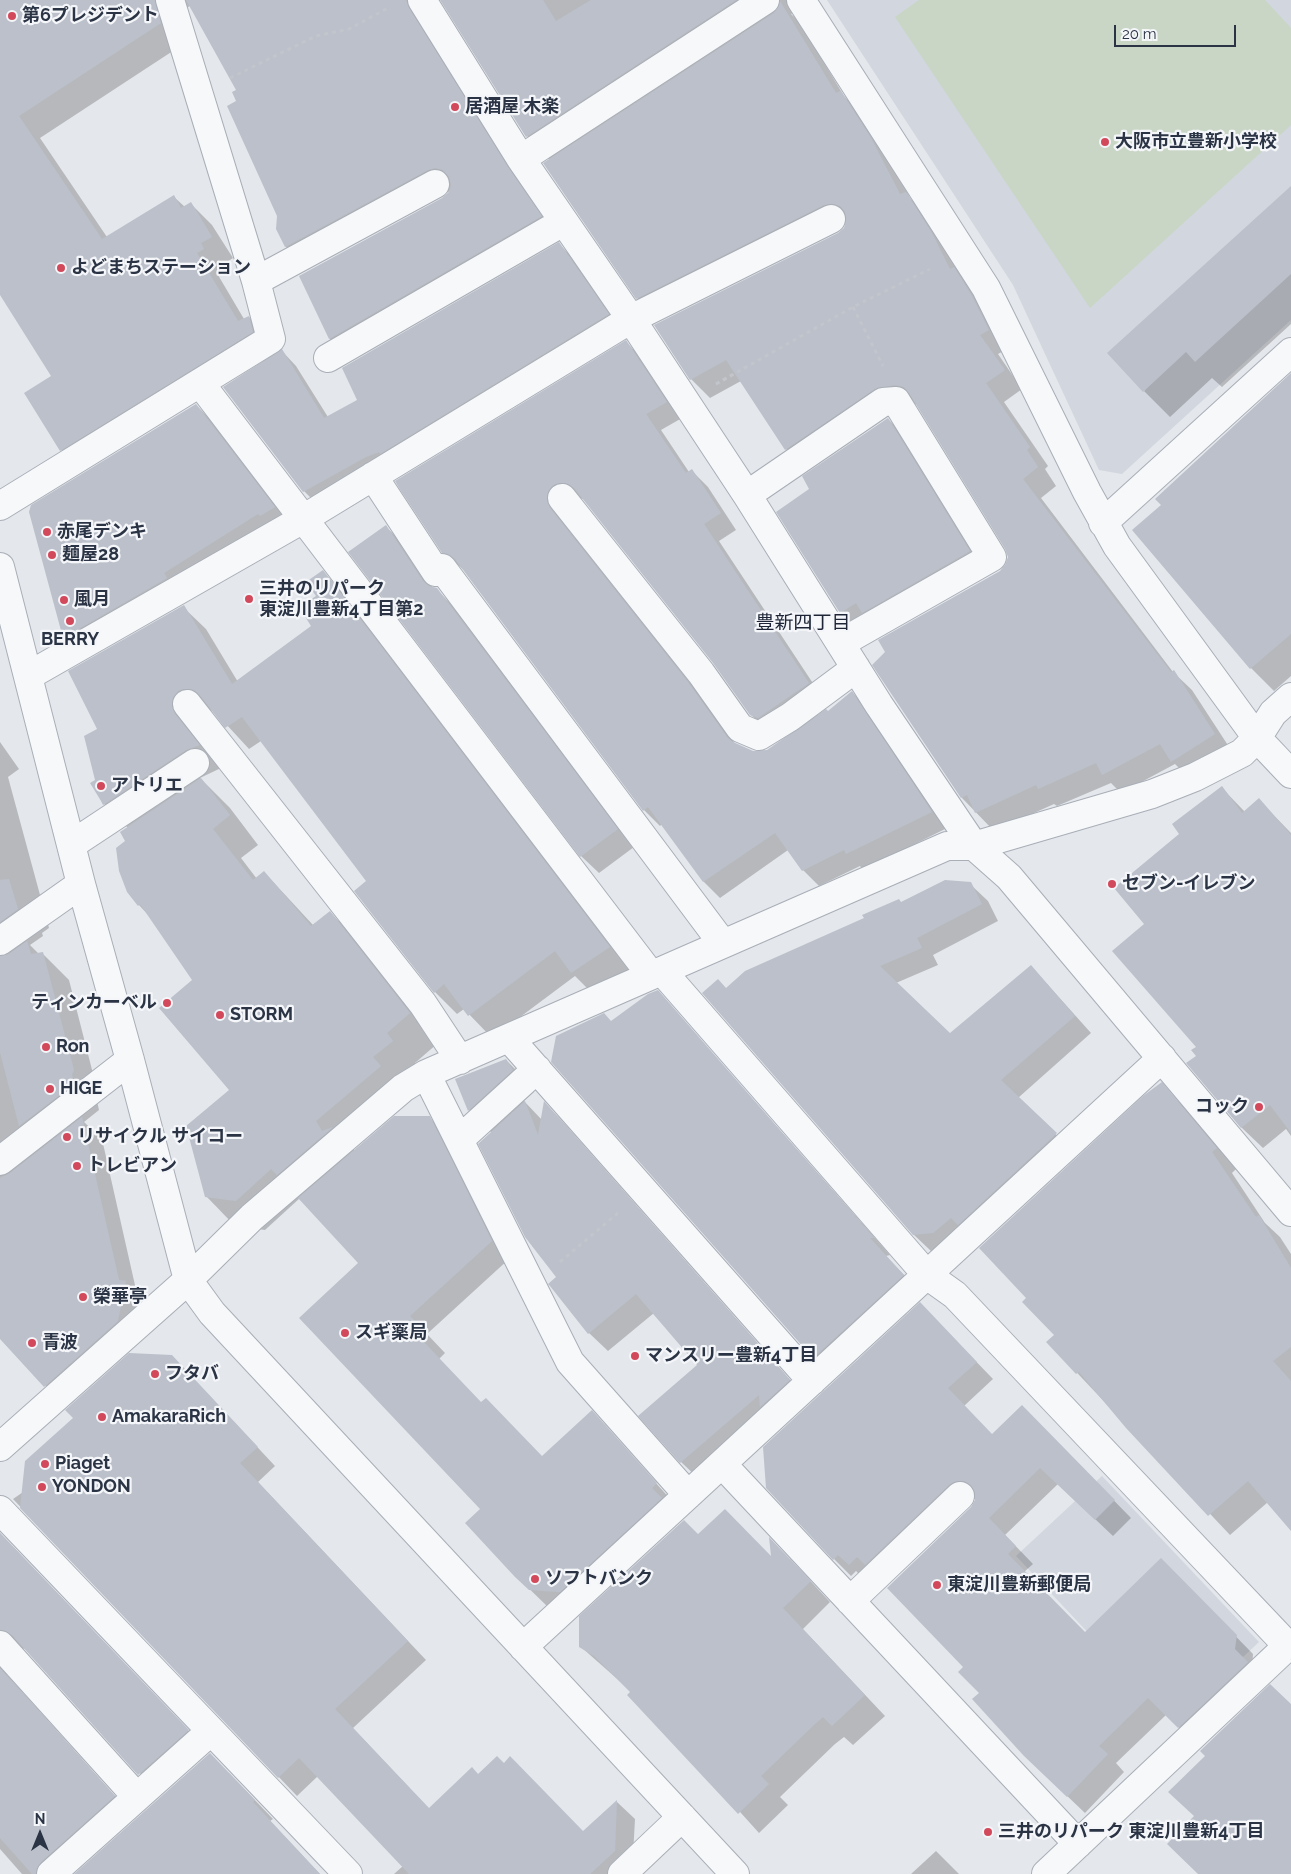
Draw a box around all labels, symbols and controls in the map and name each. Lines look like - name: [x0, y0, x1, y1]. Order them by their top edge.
- place label: 第6プレジデント: [22, 5, 159, 27]
- marker: 第6プレジデント: [6, 10, 18, 22]
- scale bar: [1116, 15, 1238, 47]
- text: 20 m: [1122, 25, 1157, 43]
- place label: 居酒屋 木楽: [465, 96, 559, 118]
- marker: 居酒屋 木楽: [449, 101, 461, 113]
- place label: 大阪市立豊新小学校: [1115, 131, 1277, 153]
- marker: 大阪市立豊新小学校: [1099, 136, 1111, 148]
- place label: よどまちステーション: [71, 257, 251, 279]
- marker: よどまちステーション: [55, 262, 67, 274]
- place label: 赤尾デンキ: [57, 521, 147, 543]
- marker: 赤尾デンキ: [41, 526, 53, 538]
- place label: 麺屋28: [62, 544, 119, 566]
- marker: 麺屋28: [46, 549, 58, 561]
- place label: 三井のリパーク 東淀川豊新4丁目第2: [259, 578, 423, 620]
- place label: 風月: [74, 589, 110, 611]
- marker: 三井のリパーク 東淀川豊新4丁目第2: [243, 593, 255, 605]
- marker: 風月: [58, 594, 70, 606]
- district label: 豊新四丁目: [756, 612, 850, 634]
- marker: BERRY: [64, 615, 76, 627]
- place label: BERRY: [41, 629, 99, 651]
- place label: アトリエ: [111, 775, 183, 797]
- marker: アトリエ: [95, 780, 107, 792]
- place label: セブン-イレブン: [1122, 873, 1256, 895]
- marker: セブン-イレブン: [1106, 878, 1118, 890]
- place label: ティンカーベル: [31, 992, 157, 1014]
- marker: ティンカーベル: [161, 997, 173, 1009]
- place label: STORM: [230, 1004, 293, 1026]
- marker: STORM: [214, 1009, 226, 1021]
- place label: Ron: [56, 1036, 89, 1058]
- marker: Ron: [40, 1041, 52, 1053]
- place label: HIGE: [60, 1078, 102, 1100]
- marker: HIGE: [44, 1083, 56, 1095]
- place label: コック: [1195, 1096, 1249, 1118]
- marker: コック: [1253, 1101, 1265, 1113]
- place label: リサイクル サイコー: [77, 1126, 243, 1148]
- marker: リサイクル サイコー: [61, 1131, 73, 1143]
- place label: トレビアン: [87, 1155, 177, 1177]
- marker: トレビアン: [71, 1160, 83, 1172]
- place label: 榮華亭: [93, 1286, 147, 1308]
- marker: 榮華亭: [77, 1291, 89, 1303]
- place label: スギ薬局: [355, 1322, 427, 1344]
- marker: スギ薬局: [339, 1327, 351, 1339]
- place label: 青波: [42, 1332, 78, 1354]
- marker: 青波: [26, 1337, 38, 1349]
- place label: マンスリー豊新4丁目: [645, 1345, 817, 1367]
- marker: マンスリー豊新4丁目: [629, 1350, 641, 1362]
- place label: フタバ: [165, 1363, 219, 1385]
- marker: フタバ: [149, 1368, 161, 1380]
- place label: AmakaraRich: [112, 1406, 226, 1428]
- marker: AmakaraRich: [96, 1411, 108, 1423]
- place label: Piaget: [55, 1453, 110, 1475]
- marker: Piaget: [39, 1458, 51, 1470]
- place label: YONDON: [52, 1476, 131, 1498]
- marker: YONDON: [36, 1481, 48, 1493]
- place label: ソフトバンク: [545, 1568, 653, 1590]
- marker: ソフトバンク: [529, 1573, 541, 1585]
- place label: 東淀川豊新郵便局: [947, 1574, 1091, 1596]
- marker: 東淀川豊新郵便局: [931, 1579, 943, 1591]
- north arrow: [15, 1809, 65, 1859]
- text: N: [35, 1811, 45, 1827]
- place label: 三井のリパーク 東淀川豊新4丁目: [998, 1821, 1265, 1843]
- marker: 三井のリパーク 東淀川豊新4丁目: [982, 1826, 994, 1838]

